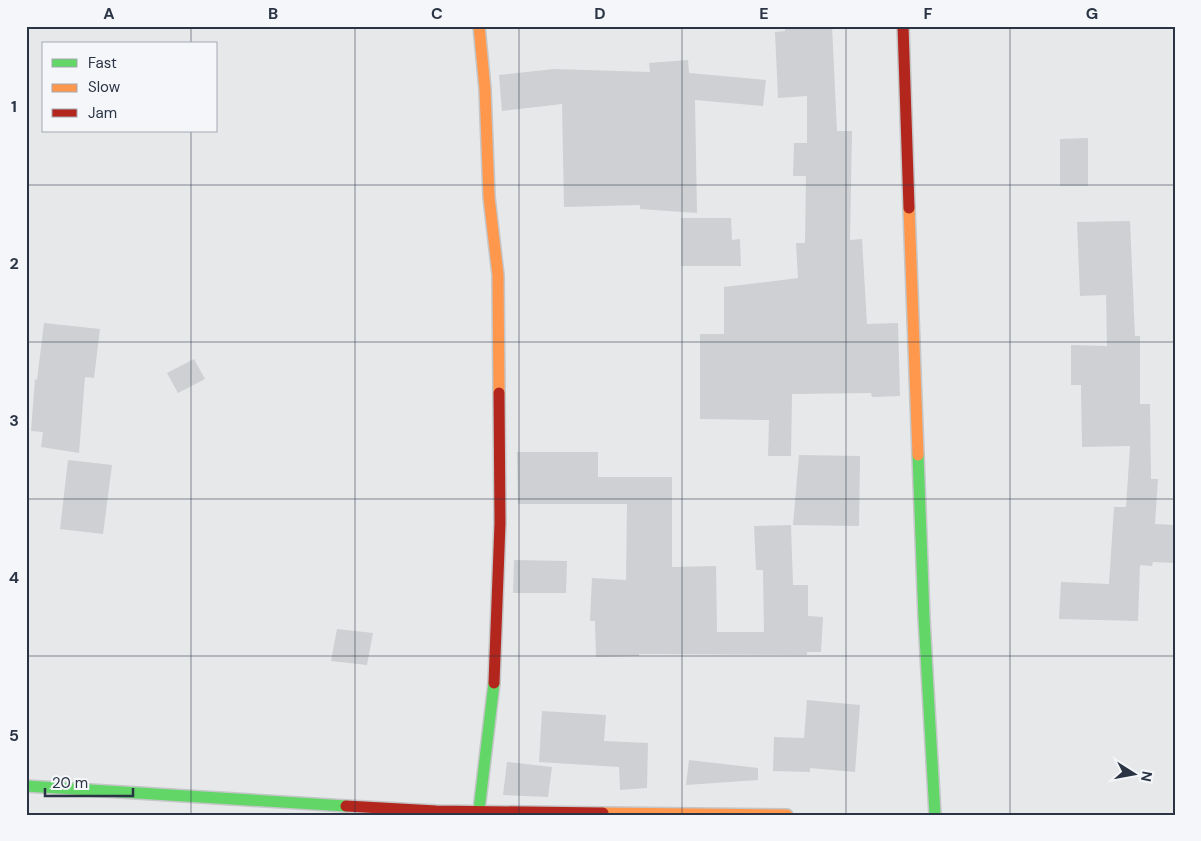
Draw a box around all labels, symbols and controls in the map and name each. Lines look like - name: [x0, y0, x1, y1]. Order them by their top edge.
- text: A: [103, 3, 115, 24]
- text: B: [268, 3, 278, 24]
- text: C: [431, 3, 443, 24]
- text: D: [594, 3, 606, 24]
- text: E: [759, 3, 769, 24]
- text: F: [924, 3, 933, 24]
- text: G: [1086, 3, 1098, 24]
- legend: [42, 42, 218, 132]
- text: Fast: [88, 53, 117, 73]
- text: Slow: [88, 77, 121, 97]
- text: 1: [11, 96, 17, 117]
- text: Jam: [88, 103, 117, 123]
- text: 2: [9, 253, 19, 274]
- text: 3: [9, 410, 19, 431]
- text: 4: [9, 567, 19, 588]
- text: 5: [9, 725, 19, 746]
- north arrow: [1108, 748, 1158, 798]
- scale bar: [45, 766, 132, 798]
- text: N: [1137, 770, 1157, 783]
- text: 20 m: [52, 773, 88, 793]

